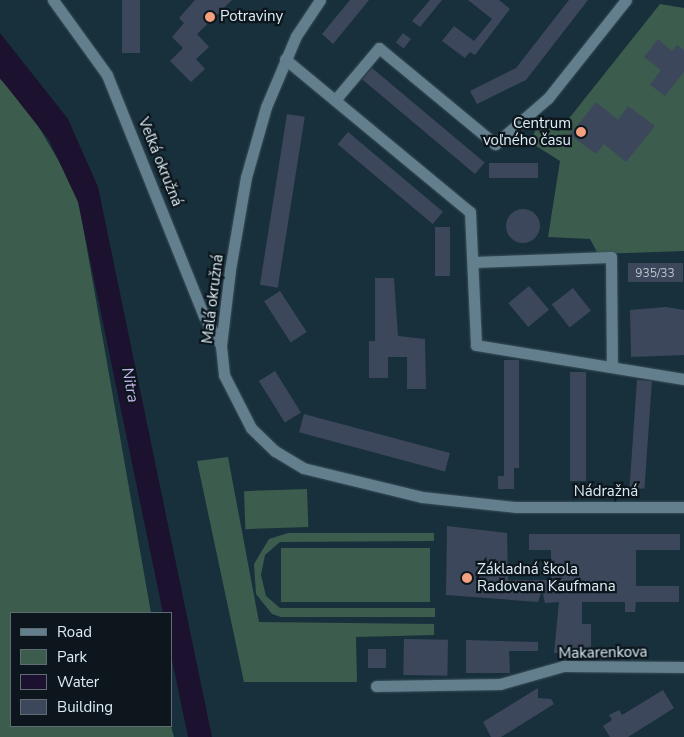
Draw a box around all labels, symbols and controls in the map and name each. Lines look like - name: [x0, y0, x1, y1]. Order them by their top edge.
- place label: Potraviny: [220, 8, 283, 26]
- marker: Potraviny: [204, 11, 216, 23]
- place label: Centrum voľného času: [483, 114, 571, 149]
- street label: Veľká okružná: [134, 115, 186, 209]
- marker: Centrum voľného času: [575, 126, 587, 138]
- street label: Malá okružná: [199, 253, 227, 345]
- house number: 935/33: [635, 267, 675, 281]
- water label: Nitra: [117, 366, 143, 404]
- street label: Nádražná: [574, 483, 638, 501]
- place label: Základná škola Radovana Kaufmana: [477, 560, 616, 595]
- marker: Základná škola Radovana Kaufmana: [461, 572, 473, 584]
- legend: [10, 612, 172, 727]
- text: Road: [57, 622, 92, 642]
- street label: Makarenkova: [558, 643, 648, 663]
- text: Park: [57, 647, 87, 667]
- text: Water: [57, 672, 99, 692]
- text: Building: [57, 697, 113, 717]

